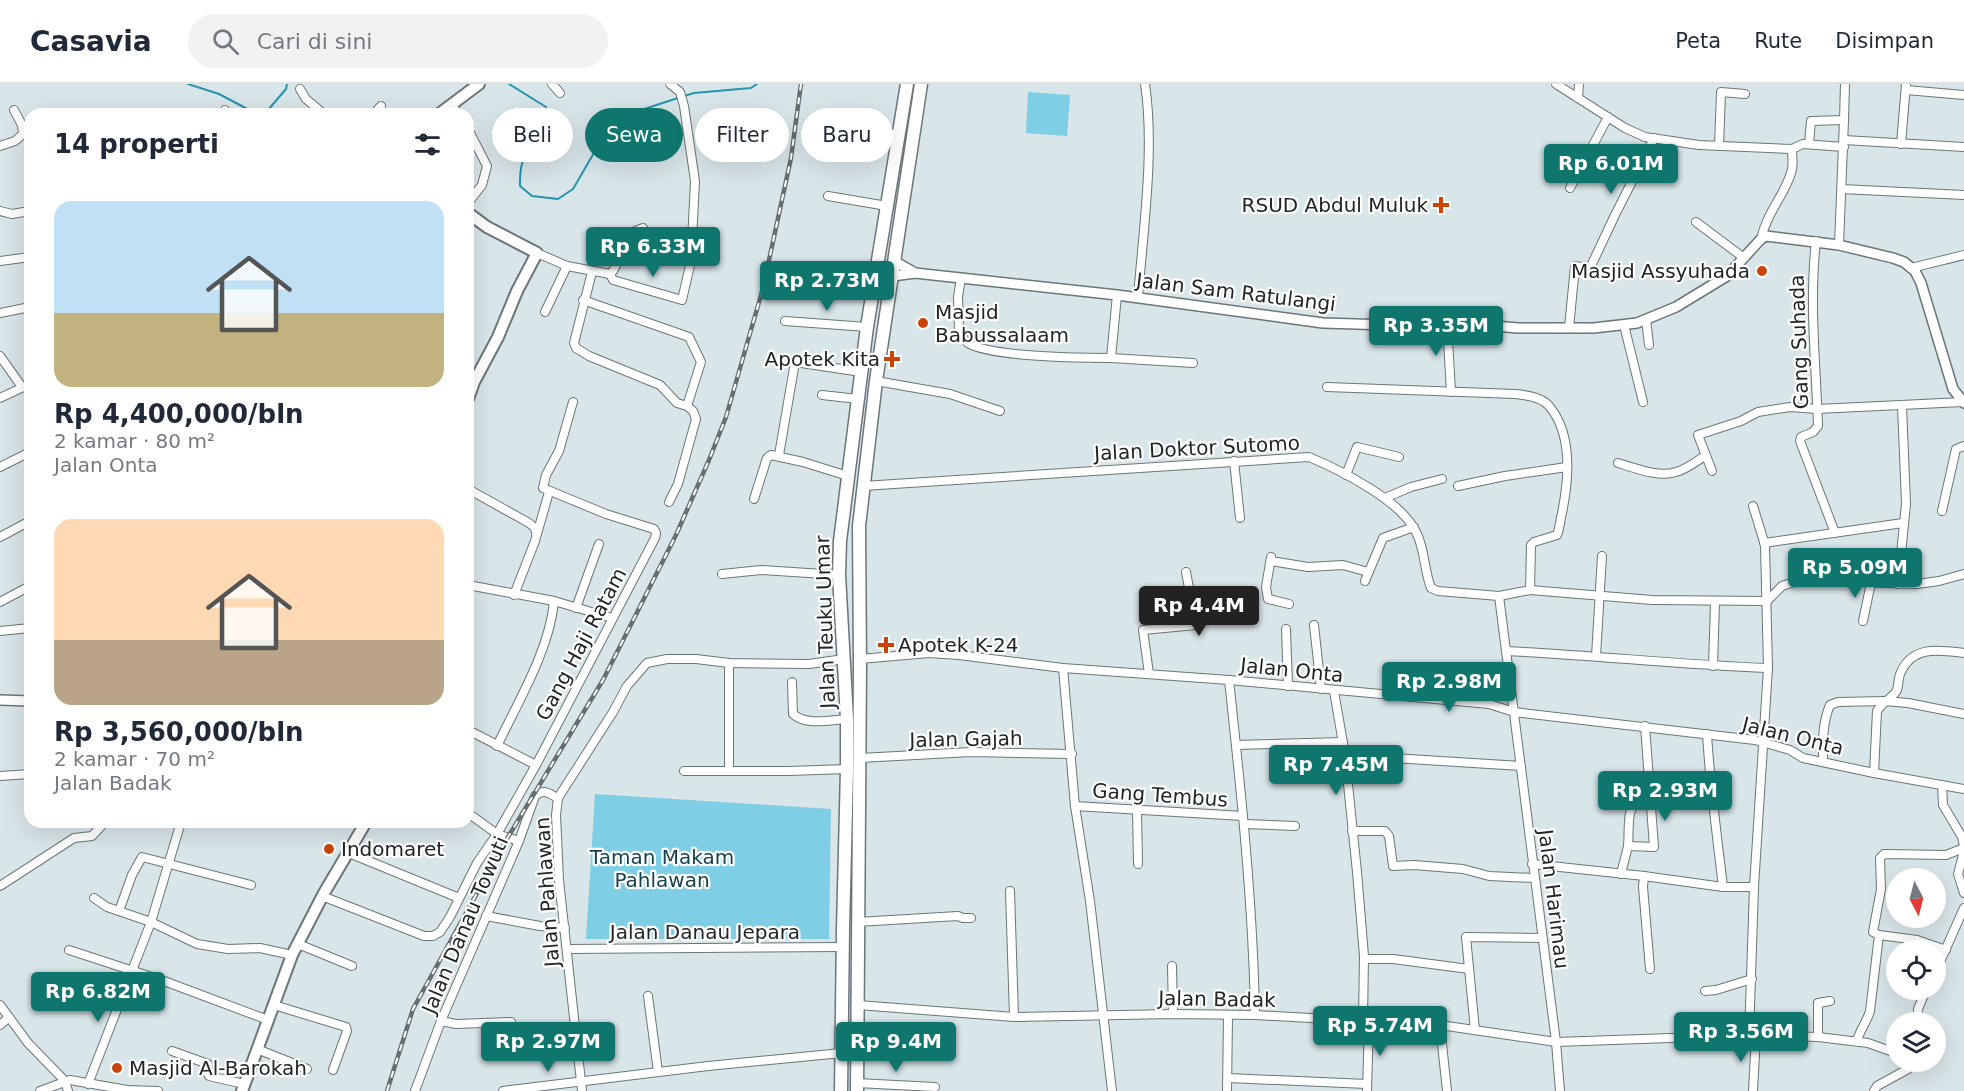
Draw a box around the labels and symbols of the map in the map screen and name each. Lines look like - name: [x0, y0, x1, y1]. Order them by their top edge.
- pin: Rp 6.01M: [1549, 144, 1673, 195]
- place label: RSUD Abdul Muluk: [1242, 193, 1428, 217]
- marker: RSUD Abdul Muluk: [1432, 196, 1450, 214]
- pin: Rp 6.33M: [591, 227, 715, 278]
- place label: Masjid Assyuhada: [1571, 259, 1750, 283]
- pin: Rp 2.73M: [765, 261, 889, 312]
- marker: Masjid Assyuhada: [1755, 264, 1769, 278]
- street label: Jalan Sam Ratulangi: [1133, 268, 1337, 316]
- street label: Gang Suhada: [1785, 274, 1813, 410]
- place label: Masjid Babussalaam: [935, 300, 1069, 347]
- pin: Rp 3.35M: [1374, 306, 1498, 357]
- marker: Masjid Babussalaam: [916, 316, 930, 330]
- place label: Apotek Kita: [765, 347, 880, 371]
- marker: Apotek Kita: [885, 352, 899, 366]
- street label: Jalan Doktor Sutomo: [1091, 431, 1301, 465]
- street label: Jalan Teuku Umar: [810, 534, 840, 711]
- pin: Rp 5.09M: [1793, 548, 1917, 599]
- street label: Gang Haji Ratam: [531, 564, 631, 724]
- pin: Rp 4.4M: [1144, 586, 1254, 637]
- place label: Apotek K-24: [898, 633, 1018, 657]
- marker: Apotek K-24: [879, 638, 893, 652]
- street label: Jalan Onta: [1237, 652, 1345, 687]
- pin: Rp 2.98M: [1387, 662, 1511, 713]
- street label: Jalan Onta: [1738, 711, 1846, 760]
- street label: Jalan Gajah: [907, 726, 1023, 752]
- pin: Rp 7.45M: [1274, 745, 1398, 796]
- pin: Rp 2.93M: [1603, 771, 1727, 822]
- street label: Gang Tembus: [1091, 778, 1229, 812]
- street label: Jalan Pahlawan: [530, 816, 564, 970]
- street label: Jalan Harimau: [1533, 826, 1574, 970]
- street label: Jalan Danau Towuti: [416, 833, 513, 1019]
- place label: Indomaret: [341, 837, 444, 861]
- marker: Indomaret: [322, 842, 336, 856]
- park label: Taman Makam Pahlawan: [589, 845, 734, 892]
- north arrow: [1886, 868, 1946, 928]
- street label: Jalan Danau Jepara: [608, 920, 800, 944]
- pin: Rp 6.82M: [36, 972, 160, 1023]
- street label: Jalan Badak: [1156, 986, 1276, 1012]
- pin: Rp 5.74M: [1318, 1006, 1442, 1057]
- pin: Rp 3.56M: [1679, 1012, 1803, 1063]
- pin: Rp 2.97M: [486, 1022, 610, 1073]
- pin: Rp 9.4M: [841, 1022, 951, 1073]
- place label: Masjid Al-Barokah: [129, 1056, 307, 1080]
- marker: Masjid Al-Barokah: [110, 1061, 124, 1075]

